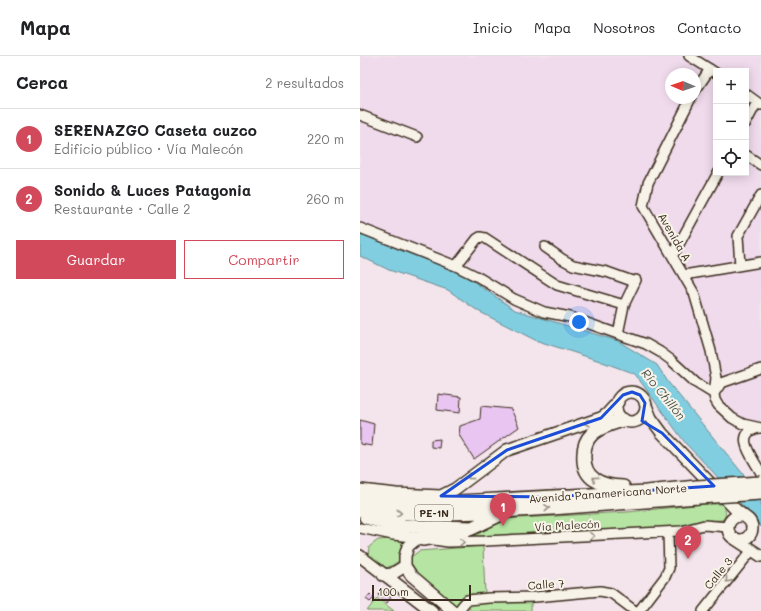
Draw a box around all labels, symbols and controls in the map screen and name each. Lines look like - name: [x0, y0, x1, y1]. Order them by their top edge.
- text: Mapa: [20, 15, 71, 40]
- text: Inicio: [473, 18, 512, 37]
- text: Mapa: [534, 18, 571, 37]
- text: Nosotros: [593, 18, 655, 37]
- text: Contacto: [677, 18, 741, 37]
- north arrow: [665, 68, 701, 104]
- map controls: [713, 68, 749, 176]
- button: +: [713, 68, 749, 104]
- text: Cerca: [16, 71, 68, 93]
- text: 2 resultados: [265, 74, 344, 91]
- button: −: [713, 104, 749, 140]
- text: SERENAZGO Caseta cuzco: [54, 120, 257, 140]
- text: 1: [26, 130, 32, 147]
- text: 220 m: [307, 130, 344, 147]
- text: Edificio público · Vía Malecón: [54, 140, 243, 157]
- button: locate: [713, 140, 749, 176]
- text: Sonido & Luces Patagonia: [54, 180, 251, 200]
- text: 2: [25, 190, 33, 207]
- text: 260 m: [306, 190, 344, 207]
- text: Restaurante · Calle 2: [54, 200, 191, 217]
- street label: Avenida A: [655, 210, 695, 264]
- button: Guardar: [16, 240, 176, 279]
- button: Compartir: [184, 240, 344, 279]
- your location: [569, 312, 589, 332]
- water label: Río Chillón: [639, 365, 690, 423]
- one-way arrow: [583, 418, 590, 427]
- one-way arrow: [467, 473, 474, 480]
- one-way arrow: [593, 477, 600, 484]
- street label: Avenida Panamericana Norte: [528, 480, 688, 506]
- pin: 1: [490, 493, 516, 526]
- one-way arrow: [544, 504, 550, 513]
- road number: PE-1N: [415, 505, 453, 521]
- one-way arrow: [396, 508, 402, 517]
- street label: Vía Malecón: [534, 516, 600, 534]
- pin: 2: [675, 526, 701, 559]
- one-way arrow: [589, 532, 595, 540]
- one-way arrow: [459, 538, 465, 546]
- street label: Calle 3: [701, 553, 736, 592]
- street label: Calle 7: [527, 575, 565, 593]
- one-way arrow: [725, 576, 732, 583]
- scale bar: [372, 583, 471, 602]
- text: 100 m: [378, 584, 409, 599]

